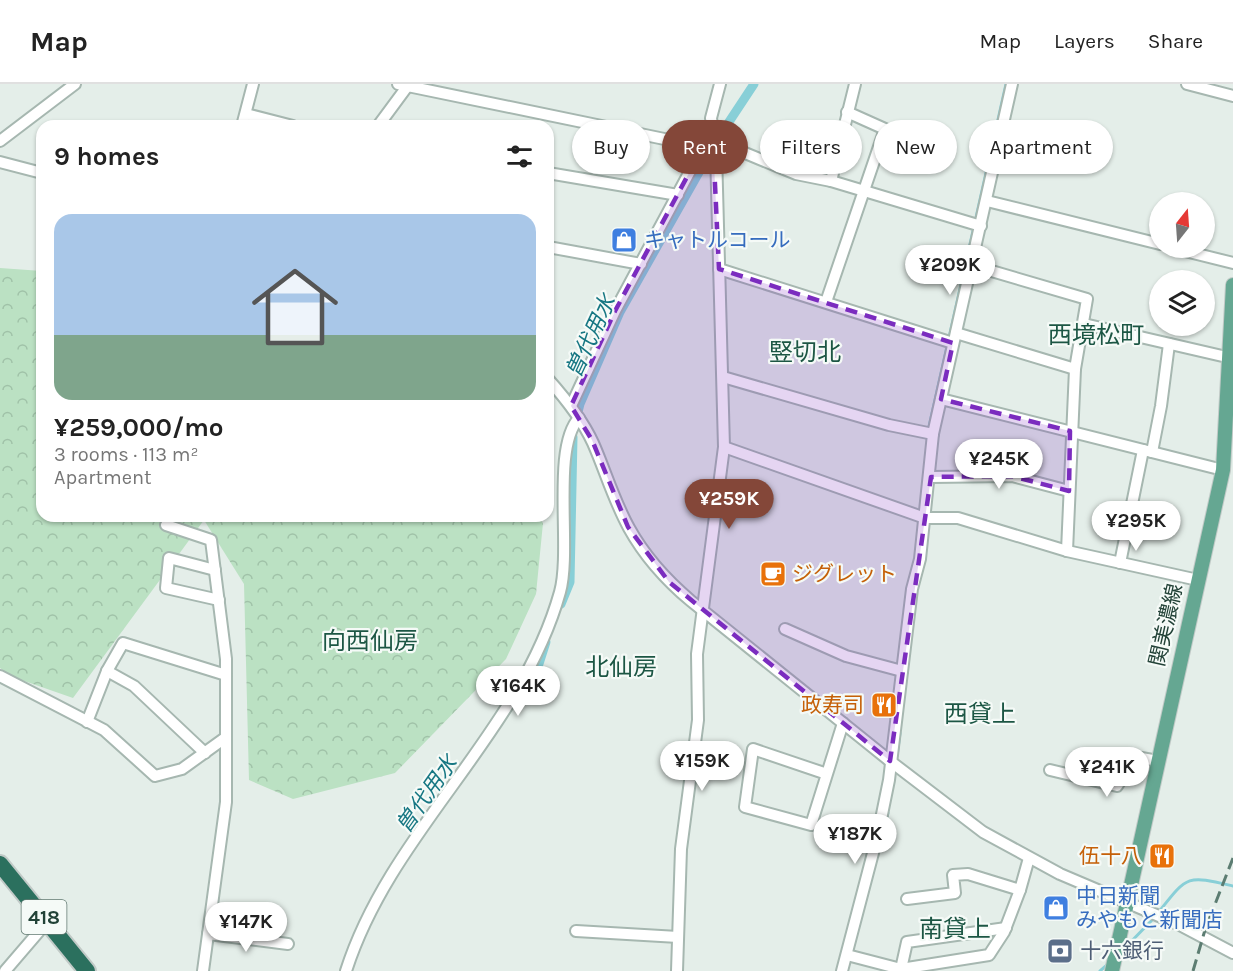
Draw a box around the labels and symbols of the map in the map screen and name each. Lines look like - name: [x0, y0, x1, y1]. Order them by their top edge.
- north arrow: [1149, 192, 1215, 258]
- shop icon: キャトルコール: [609, 225, 639, 255]
- place label: キャトルコール: [644, 228, 791, 252]
- pin: ¥209K: [908, 245, 992, 296]
- water label: 曽代用水: [561, 289, 622, 382]
- district label: 西境松町: [1048, 321, 1144, 349]
- district label: 竪切北: [769, 338, 841, 366]
- pin: ¥245K: [957, 439, 1041, 490]
- pin: ¥259K: [687, 479, 771, 530]
- pin: ¥295K: [1094, 501, 1178, 552]
- cafe icon: ジグレット: [758, 559, 788, 589]
- place label: ジグレット: [792, 562, 897, 586]
- street label: 関美濃線: [1145, 581, 1187, 669]
- district label: 向西仙房: [322, 627, 418, 655]
- district label: 北仙房: [585, 653, 657, 681]
- pin: ¥164K: [476, 666, 560, 717]
- restaurant icon: 政寿司: [869, 690, 899, 720]
- place label: 政寿司: [801, 693, 864, 717]
- district label: 西貸上: [944, 700, 1016, 728]
- pin: ¥159K: [660, 741, 744, 792]
- pin: ¥241K: [1065, 747, 1149, 798]
- water label: 曽代用水: [391, 749, 464, 838]
- pin: ¥187K: [813, 814, 897, 865]
- restaurant icon: 伍十八: [1147, 841, 1177, 871]
- place label: 伍十八: [1079, 844, 1142, 868]
- place label: 中日新聞 みやもと新聞店: [1076, 884, 1223, 932]
- shop icon: 中日新聞 みやもと新聞店: [1041, 893, 1071, 923]
- road number: 418: [22, 900, 66, 934]
- pin: ¥147K: [204, 902, 288, 953]
- district label: 南貸上: [919, 915, 991, 943]
- bank icon: 十六銀行: [1045, 936, 1075, 966]
- place label: 十六銀行: [1080, 939, 1164, 963]

